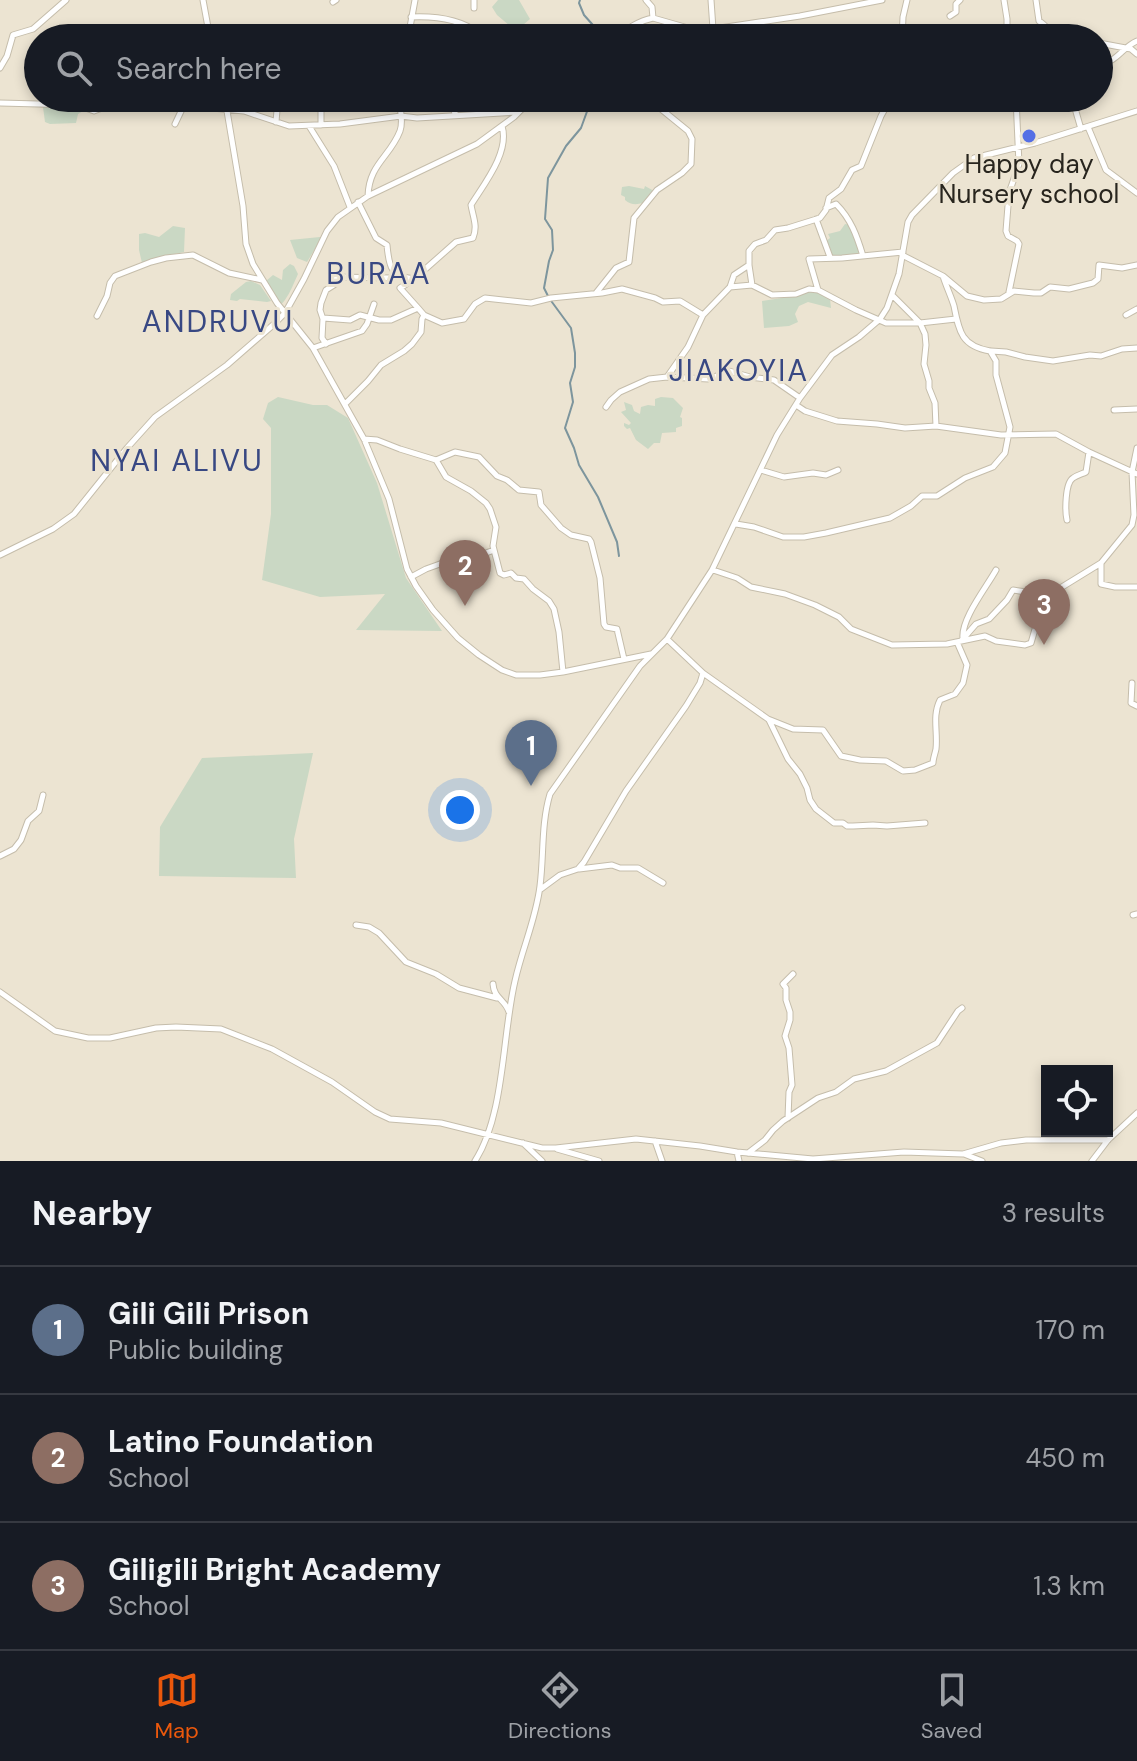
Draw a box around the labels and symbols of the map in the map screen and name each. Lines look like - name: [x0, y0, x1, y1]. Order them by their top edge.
- marker: Happy day Nursery school: [1020, 127, 1038, 145]
- place label: Happy day Nursery school: [939, 147, 1119, 211]
- district label: BURAA: [326, 254, 432, 293]
- district label: ANDRUVU: [142, 302, 294, 341]
- district label: JIAKOYIA: [669, 351, 809, 390]
- district label: NYAI ALIVU: [90, 441, 264, 480]
- pin: 2: [439, 540, 491, 606]
- pin: 3: [1018, 579, 1070, 645]
- pin: 1: [505, 720, 557, 786]
- your location: [440, 790, 480, 830]

